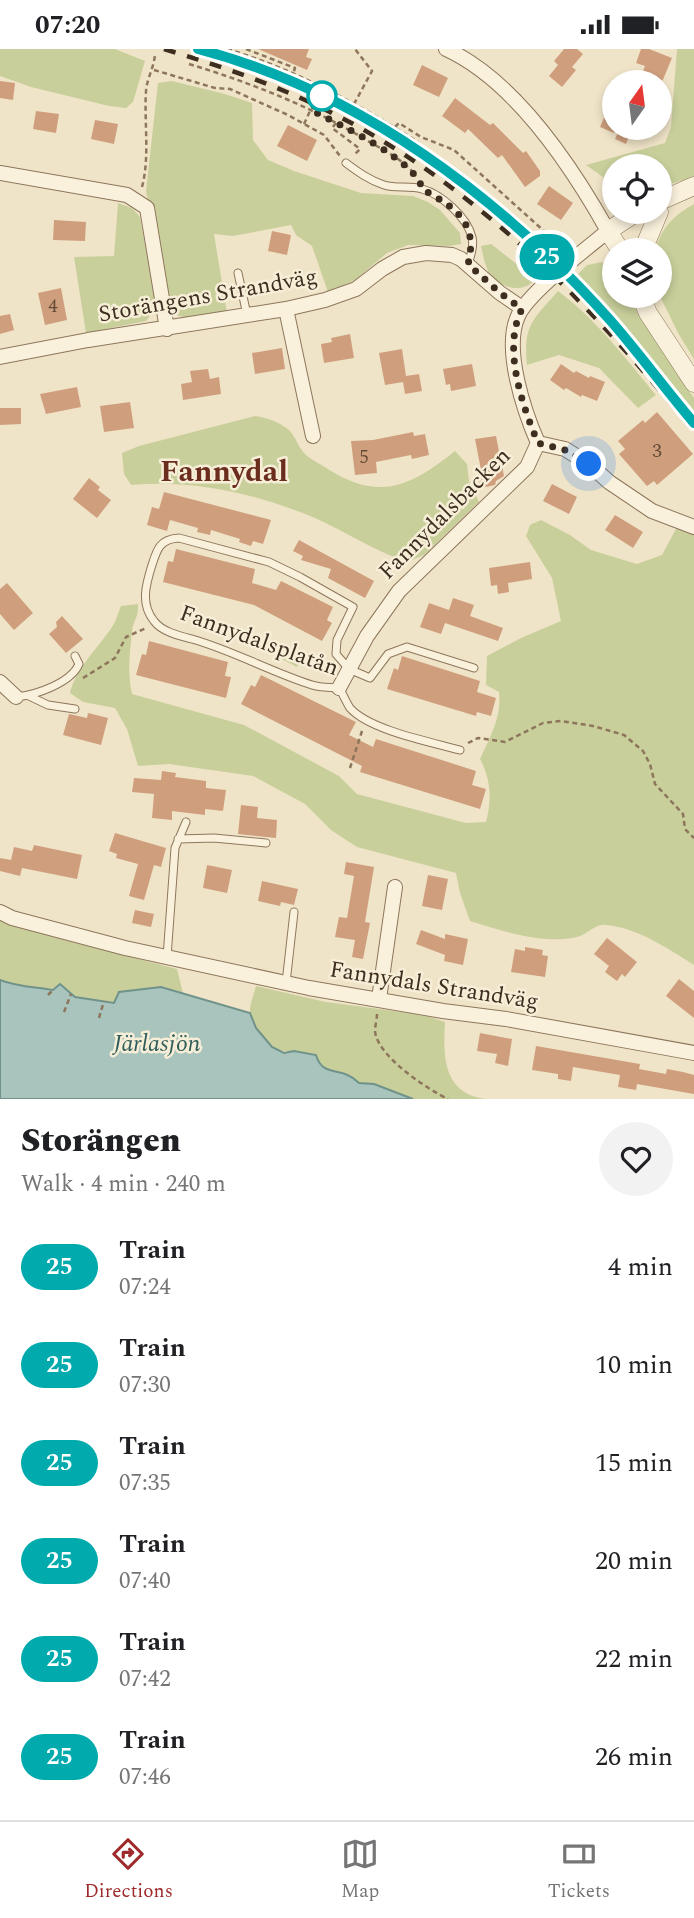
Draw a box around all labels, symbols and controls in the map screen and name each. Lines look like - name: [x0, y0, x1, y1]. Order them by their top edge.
- text: 07:20: [35, 5, 100, 45]
- north arrow: [602, 70, 672, 140]
- map controls: [602, 70, 672, 308]
- unlabelled marker: [307, 81, 337, 111]
- button: locate: [602, 154, 672, 224]
- line badge: 25: [516, 234, 578, 280]
- button: layers: [602, 238, 672, 308]
- text: 25: [534, 239, 560, 275]
- street label: Storängens Strandväg: [96, 260, 320, 332]
- house number: 4: [48, 292, 58, 321]
- house number: 3: [652, 437, 662, 466]
- street label: Fannydalsbacken: [371, 440, 519, 588]
- house number: 5: [359, 443, 369, 472]
- your location: [571, 446, 606, 481]
- district label: Fannydal: [160, 449, 288, 495]
- street label: Fannydalsplatån: [175, 596, 343, 686]
- street label: Fannydals Strandväg: [327, 952, 541, 1020]
- water label: Järlasjön: [111, 1026, 201, 1062]
- text: Storängen: [21, 1116, 181, 1166]
- button: heart: [599, 1122, 673, 1196]
- text: Walk · 4 min · 240 m: [21, 1167, 226, 1202]
- text: Train: [119, 1230, 186, 1270]
- text: 4 min: [608, 1247, 673, 1287]
- text: 25: [46, 1249, 73, 1285]
- text: 07:24: [119, 1270, 171, 1305]
- text: Train: [119, 1328, 186, 1368]
- text: 10 min: [595, 1345, 673, 1385]
- text: 25: [46, 1347, 73, 1383]
- text: 07:30: [119, 1368, 171, 1403]
- text: Train: [119, 1426, 186, 1466]
- text: 15 min: [595, 1443, 673, 1483]
- text: 25: [46, 1445, 73, 1481]
- text: 07:35: [119, 1466, 171, 1501]
- text: Train: [119, 1524, 186, 1564]
- text: 20 min: [595, 1541, 673, 1581]
- text: 25: [46, 1543, 73, 1579]
- text: 07:40: [119, 1564, 171, 1599]
- text: Train: [119, 1622, 186, 1662]
- text: 22 min: [595, 1639, 673, 1679]
- text: 25: [46, 1641, 73, 1677]
- text: 07:42: [119, 1662, 171, 1697]
- text: Train: [119, 1720, 186, 1760]
- text: 26 min: [595, 1737, 673, 1777]
- text: 25: [46, 1739, 73, 1775]
- text: 07:46: [119, 1760, 171, 1795]
- tab: Directions: [84, 1835, 173, 1906]
- tab: Map: [341, 1835, 379, 1906]
- tab: Tickets: [548, 1835, 610, 1906]

